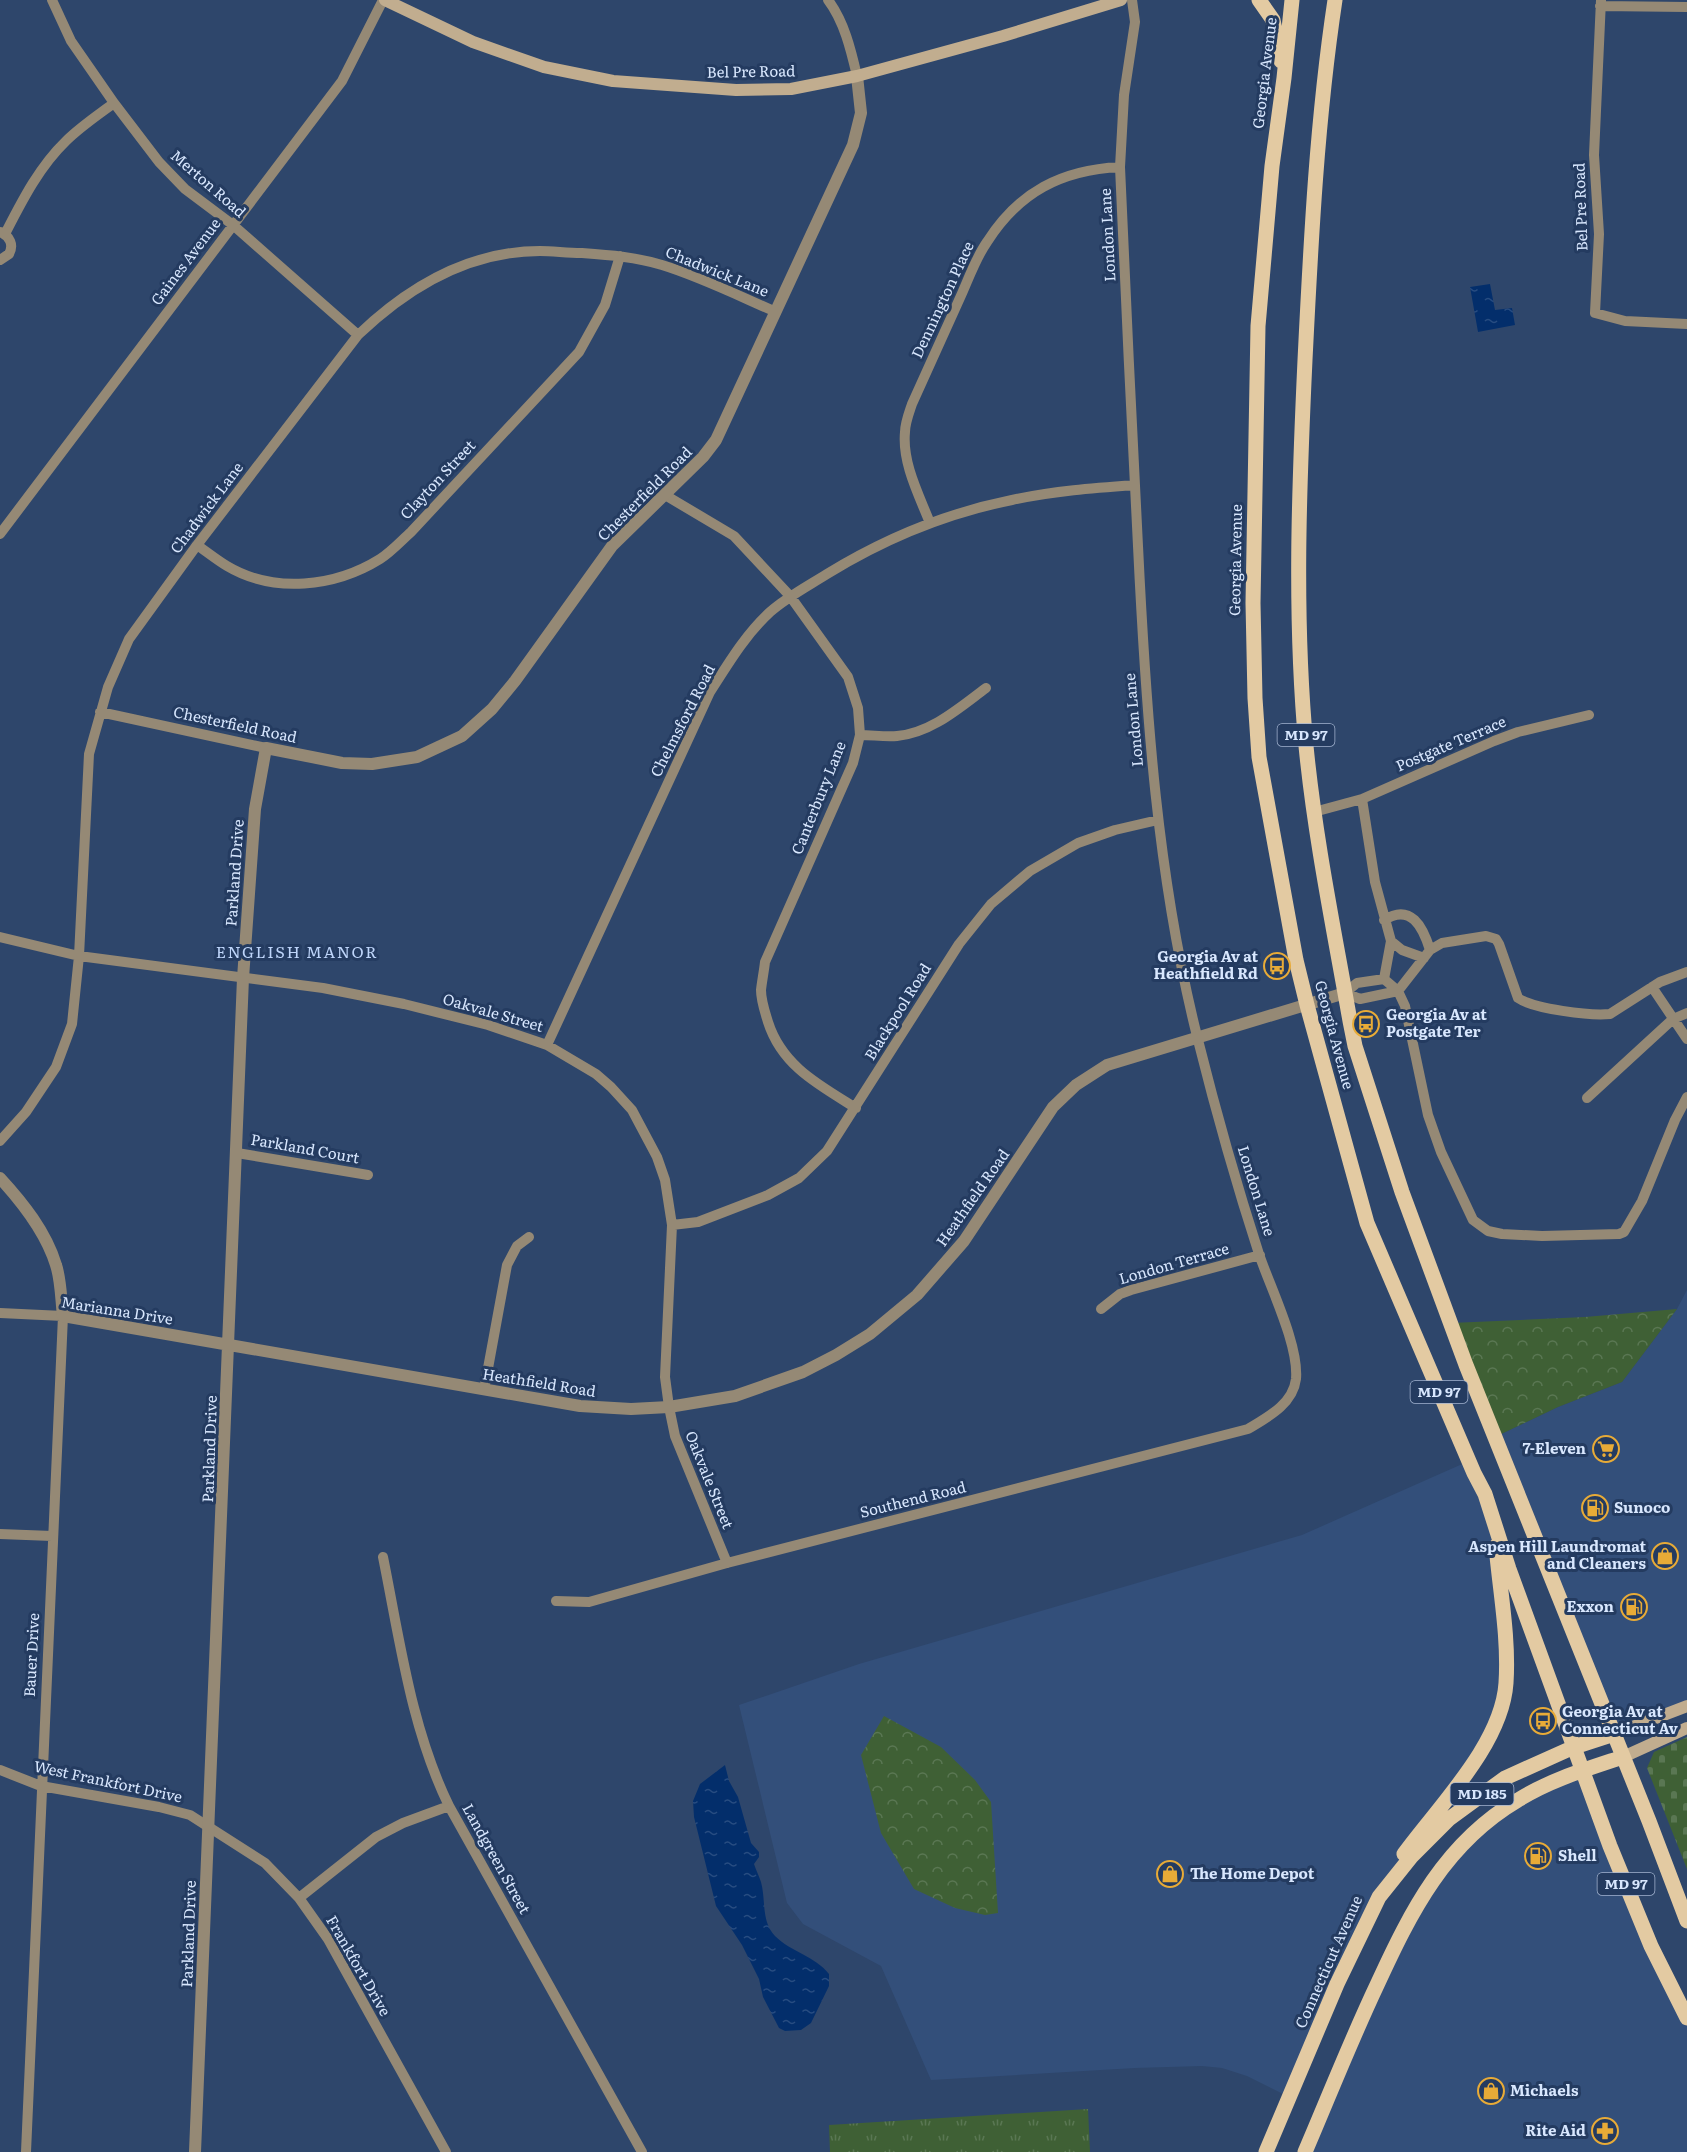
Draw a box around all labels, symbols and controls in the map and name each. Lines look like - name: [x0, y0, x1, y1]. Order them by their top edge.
- street label: Georgia Avenue: [1245, 16, 1282, 130]
- street label: Bel Pre Road: [706, 58, 795, 83]
- street label: Merton Road: [166, 144, 252, 222]
- street label: Bel Pre Road: [1566, 162, 1593, 252]
- street label: London Lane: [1093, 187, 1120, 282]
- street label: Gaines Avenue: [144, 212, 225, 310]
- street label: Dennington Place: [904, 237, 979, 362]
- street label: Chadwick Lane: [662, 239, 773, 302]
- street label: Clayton Street: [394, 434, 480, 524]
- street label: Chesterfield Road: [591, 440, 697, 546]
- street label: Chadwick Lane: [164, 456, 248, 558]
- street label: Georgia Avenue: [1222, 504, 1247, 616]
- street label: Chelmsford Road: [643, 660, 720, 781]
- street label: London Lane: [1117, 672, 1148, 768]
- street label: Chesterfield Road: [171, 699, 299, 748]
- street label: Postgate Terrace: [1392, 709, 1509, 776]
- road number: MD 97: [1278, 724, 1334, 746]
- street label: Canterbury Lane: [784, 737, 851, 858]
- street label: Parkland Drive: [218, 818, 249, 927]
- district label: ENGLISH MANOR: [216, 939, 378, 963]
- place label: Georgia Av at Heathfield Rd: [1154, 944, 1258, 984]
- bus stop icon: Georgia Av at Heathfield Rd: [1262, 951, 1292, 981]
- street label: Blackpool Road: [858, 958, 936, 1064]
- street label: Georgia Avenue: [1310, 978, 1361, 1092]
- street label: Oakvale Street: [440, 986, 547, 1037]
- place label: Georgia Av at Postgate Ter: [1386, 1002, 1487, 1042]
- bus stop icon: Georgia Av at Postgate Ter: [1351, 1009, 1381, 1039]
- street label: Parkland Court: [249, 1127, 361, 1168]
- street label: London Lane: [1233, 1142, 1282, 1239]
- street label: Heathfield Road: [930, 1144, 1014, 1251]
- street label: London Terrace: [1116, 1236, 1232, 1289]
- street label: Marianna Drive: [60, 1289, 175, 1330]
- street label: Heathfield Road: [481, 1361, 598, 1402]
- road number: MD 97: [1410, 1381, 1468, 1403]
- street label: Parkland Drive: [195, 1395, 222, 1503]
- street label: Oakvale Street: [680, 1427, 741, 1532]
- supermarket icon: 7-Eleven: [1591, 1434, 1621, 1464]
- place label: 7-Eleven: [1522, 1436, 1587, 1459]
- street label: Southend Road: [857, 1474, 968, 1523]
- fuel station icon: Sunoco: [1580, 1493, 1610, 1523]
- place label: Sunoco: [1614, 1495, 1670, 1518]
- place label: Aspen Hill Laundromat and Cleaners: [1468, 1534, 1647, 1574]
- shop icon: Aspen Hill Laundromat and Cleaners: [1650, 1541, 1680, 1571]
- fuel station icon: Exxon: [1619, 1592, 1649, 1622]
- place label: Exxon: [1567, 1594, 1615, 1617]
- street label: Bauer Drive: [17, 1612, 44, 1698]
- place label: Georgia Av at Connecticut Av: [1562, 1699, 1678, 1739]
- bus stop icon: Georgia Av at Connecticut Av: [1528, 1706, 1558, 1736]
- street label: West Frankfort Drive: [32, 1754, 185, 1808]
- road number: MD 185: [1450, 1783, 1514, 1805]
- street label: Landgreen Street: [457, 1799, 537, 1918]
- fuel station icon: Shell: [1523, 1841, 1553, 1871]
- place label: Shell: [1558, 1843, 1597, 1866]
- shop icon: The Home Depot: [1155, 1859, 1185, 1889]
- place label: The Home Depot: [1190, 1861, 1315, 1884]
- road number: MD 97: [1598, 1873, 1654, 1895]
- street label: Parkland Drive: [174, 1880, 201, 1988]
- street label: Connecticut Avenue: [1288, 1891, 1367, 2032]
- street label: Frankfort Drive: [321, 1911, 398, 2020]
- shop icon: Michaels: [1476, 2076, 1506, 2106]
- place label: Michaels: [1510, 2078, 1579, 2101]
- pharmacy icon: Rite Aid: [1590, 2116, 1620, 2146]
- place label: Rite Aid: [1525, 2118, 1586, 2141]

